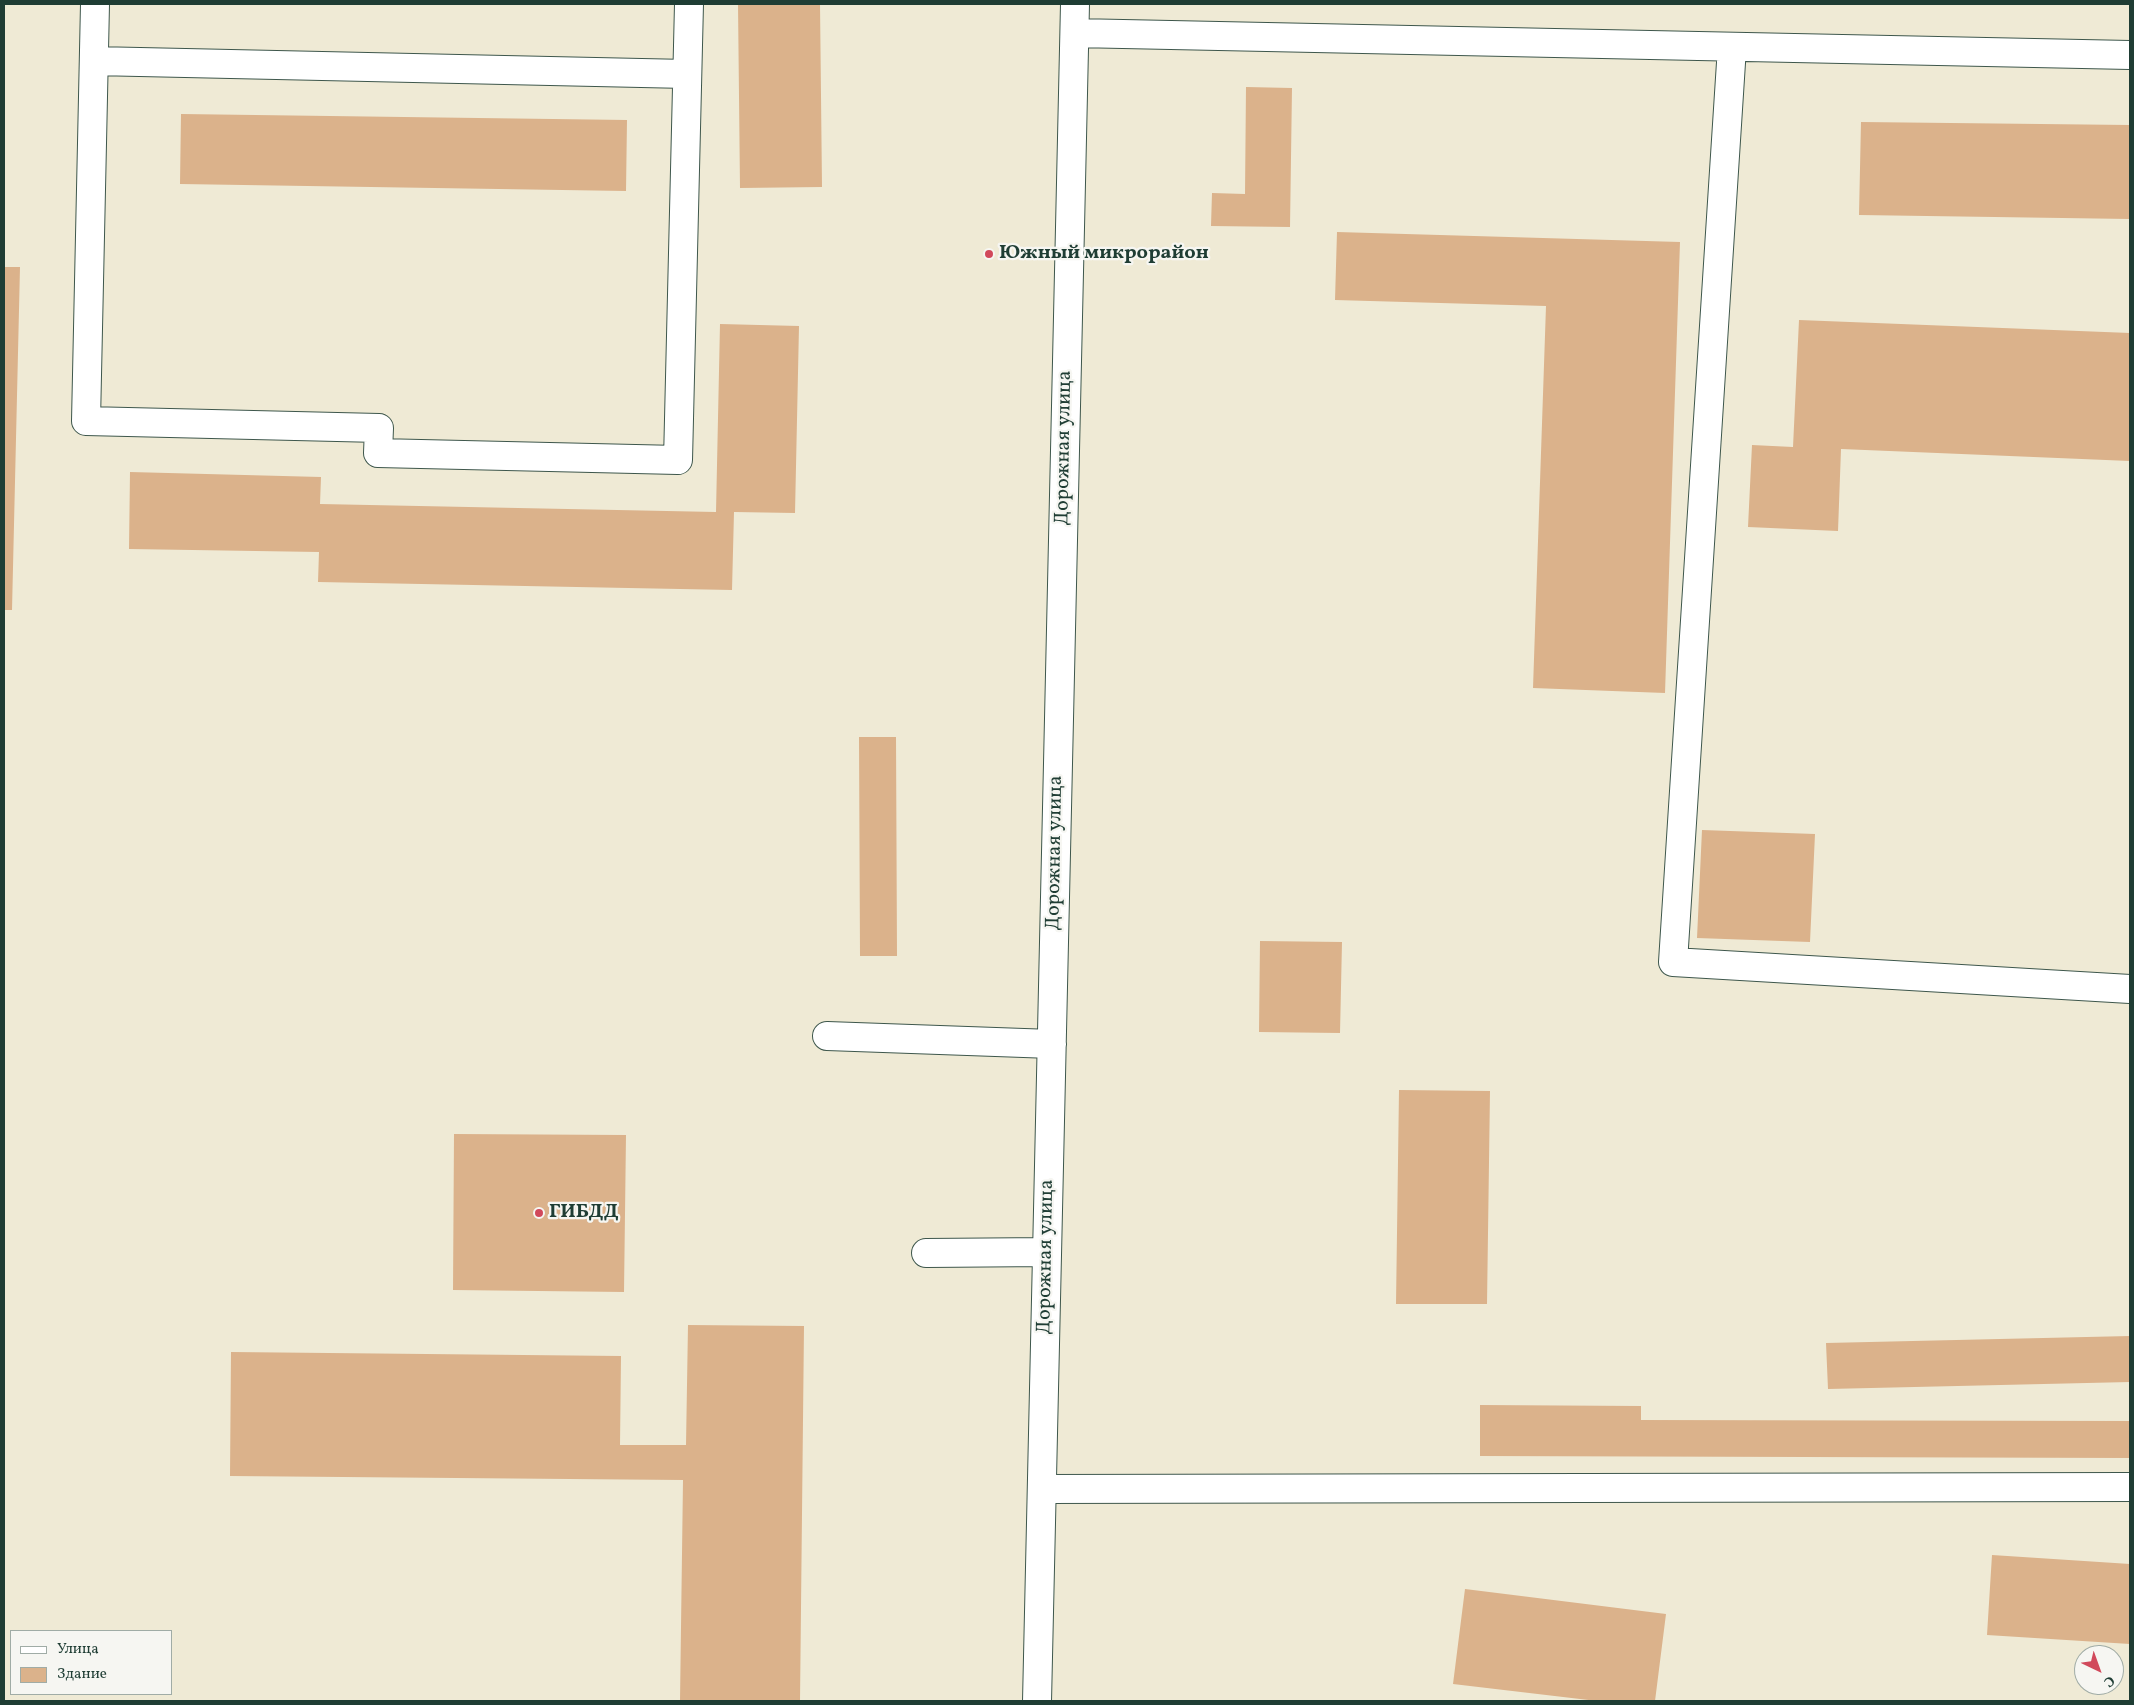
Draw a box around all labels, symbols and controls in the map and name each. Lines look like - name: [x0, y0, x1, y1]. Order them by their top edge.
- place label: Южный микрорайон: [999, 242, 1209, 266]
- marker: Южный микрорайон: [983, 248, 995, 260]
- street label: Дорожная улица: [1052, 370, 1078, 526]
- street label: Дорожная улица: [1043, 775, 1069, 931]
- street label: Дорожная улица: [1034, 1179, 1060, 1335]
- place label: ГИБДД: [549, 1201, 619, 1225]
- marker: ГИБДД: [533, 1207, 545, 1219]
- legend: [10, 1630, 172, 1695]
- text: Улица: [57, 1639, 99, 1660]
- north arrow: [2074, 1645, 2124, 1695]
- text: Здание: [57, 1664, 107, 1685]
- text: С: [2099, 1671, 2118, 1691]

